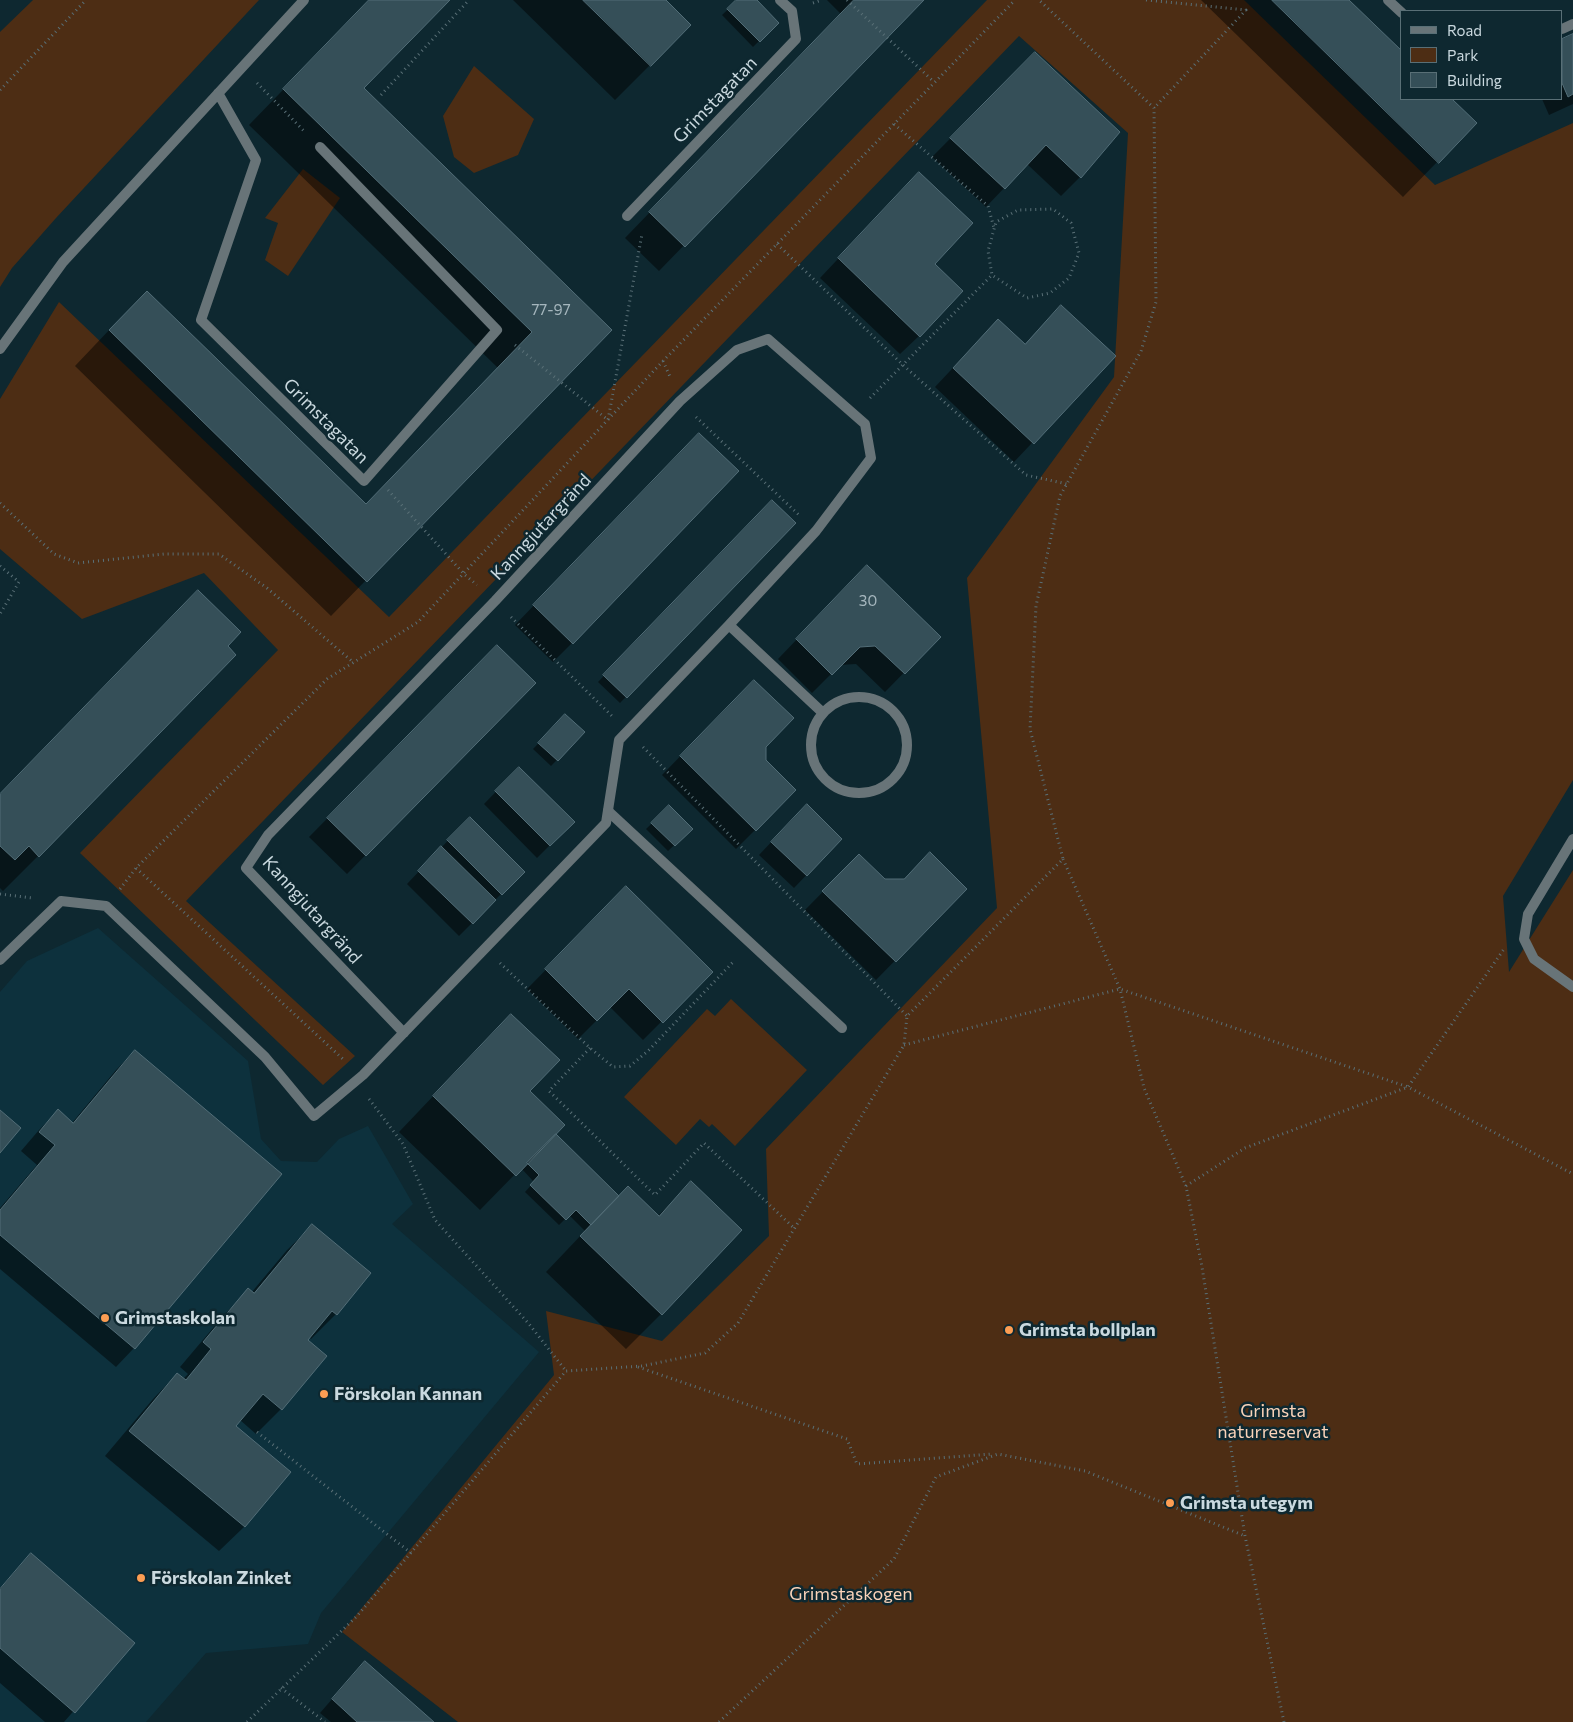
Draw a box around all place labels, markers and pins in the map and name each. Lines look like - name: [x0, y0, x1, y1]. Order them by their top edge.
- place label: Grimstaskolan: [115, 1307, 235, 1329]
- marker: Grimstaskolan: [99, 1312, 111, 1324]
- place label: Grimsta bollplan: [1019, 1319, 1156, 1341]
- marker: Grimsta bollplan: [1003, 1324, 1015, 1336]
- place label: Förskolan Kannan: [334, 1383, 482, 1405]
- marker: Förskolan Kannan: [318, 1388, 330, 1400]
- place label: Grimsta utegym: [1180, 1492, 1313, 1514]
- marker: Grimsta utegym: [1164, 1497, 1176, 1509]
- place label: Förskolan Zinket: [151, 1567, 291, 1589]
- marker: Förskolan Zinket: [135, 1572, 147, 1584]

